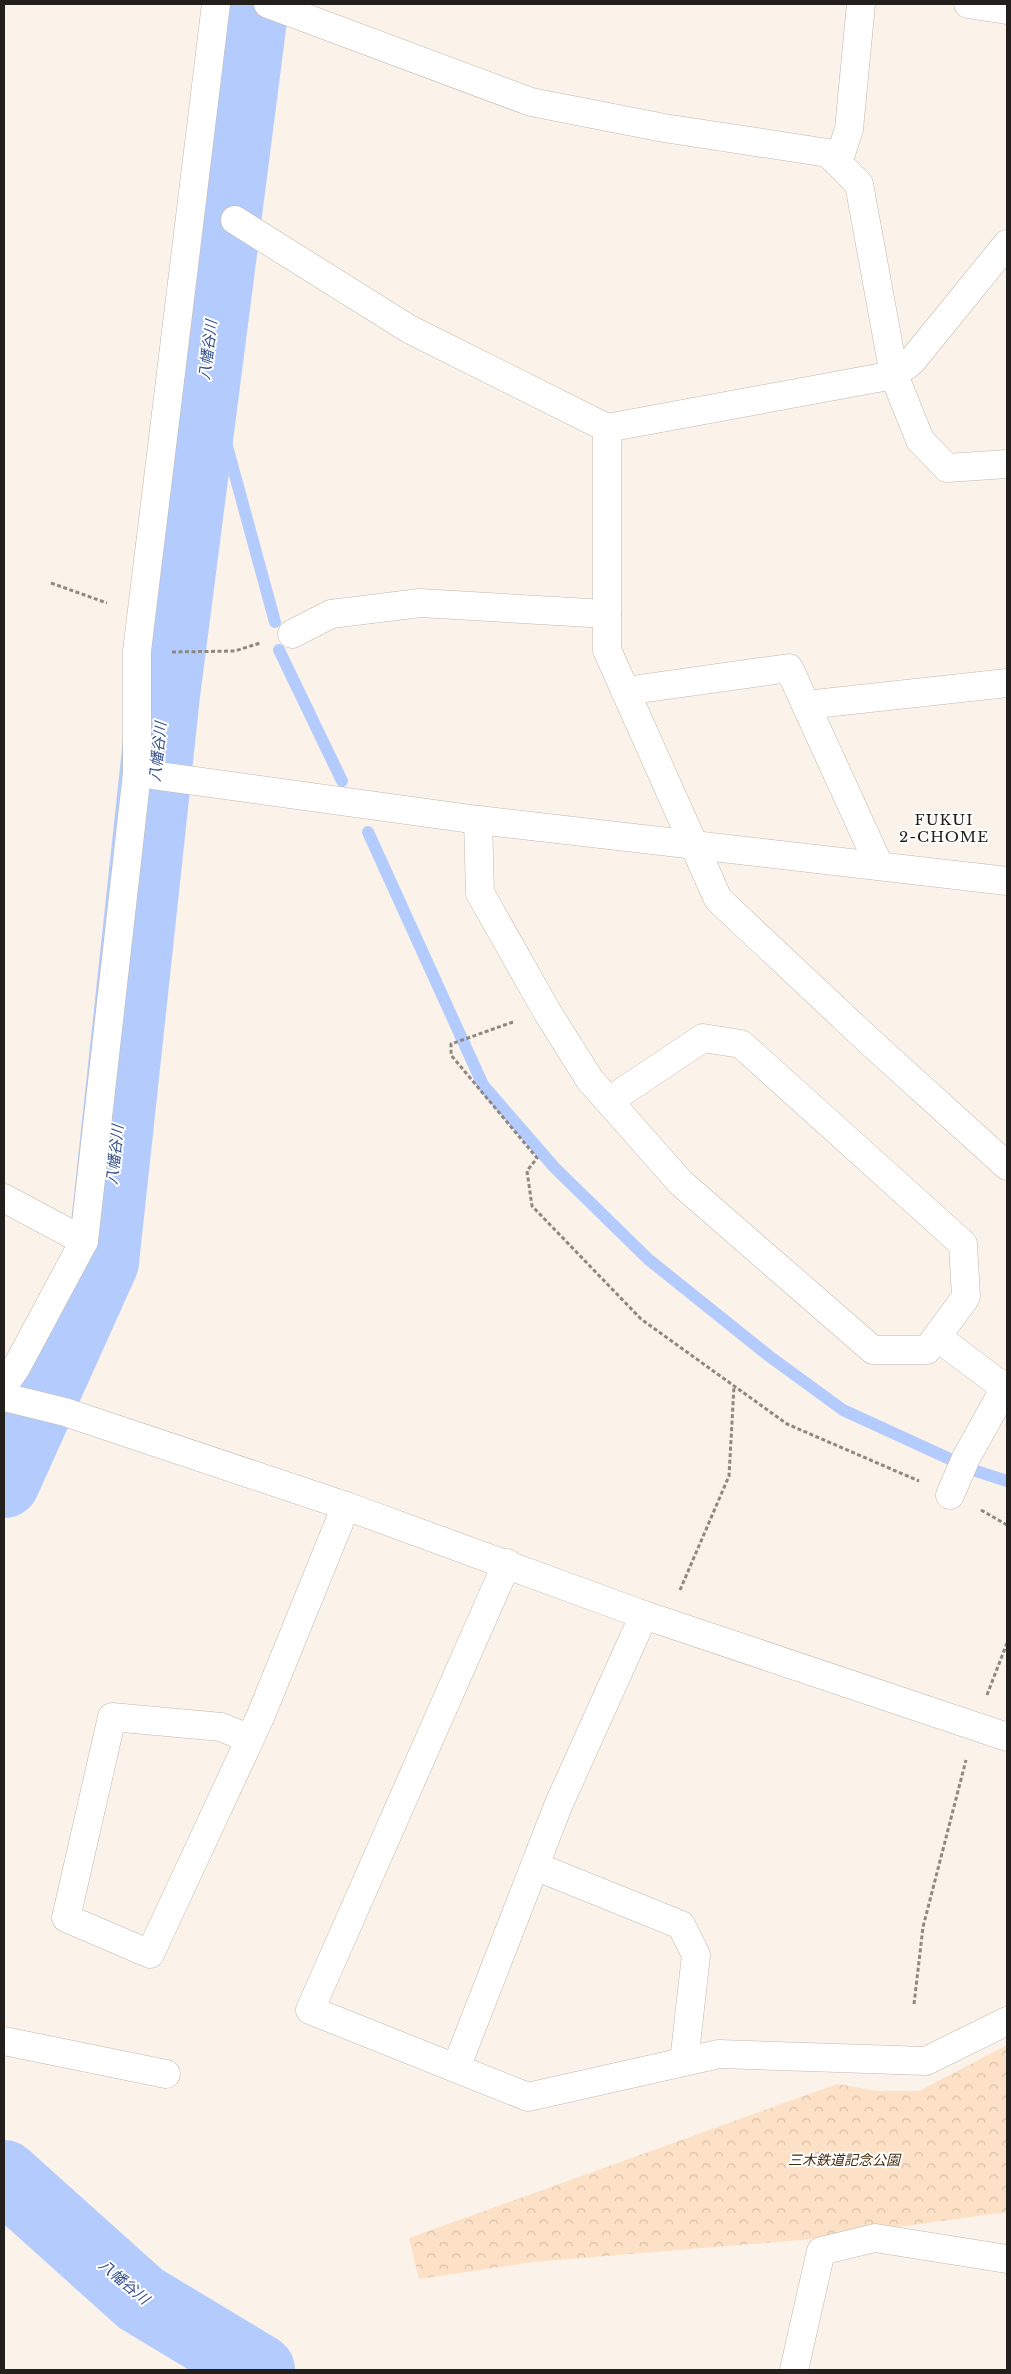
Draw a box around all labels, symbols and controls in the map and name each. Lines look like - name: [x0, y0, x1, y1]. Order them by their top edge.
- water label: 八幡谷川: [194, 317, 221, 381]
- water label: 八幡谷川: [145, 719, 170, 783]
- district label: FUKUI 2-CHOME: [899, 810, 989, 846]
- water label: 八幡谷川: [102, 1122, 127, 1186]
- park label: 三木鉄道記念公園: [788, 2151, 902, 2169]
- water label: 八幡谷川: [95, 2255, 155, 2309]

